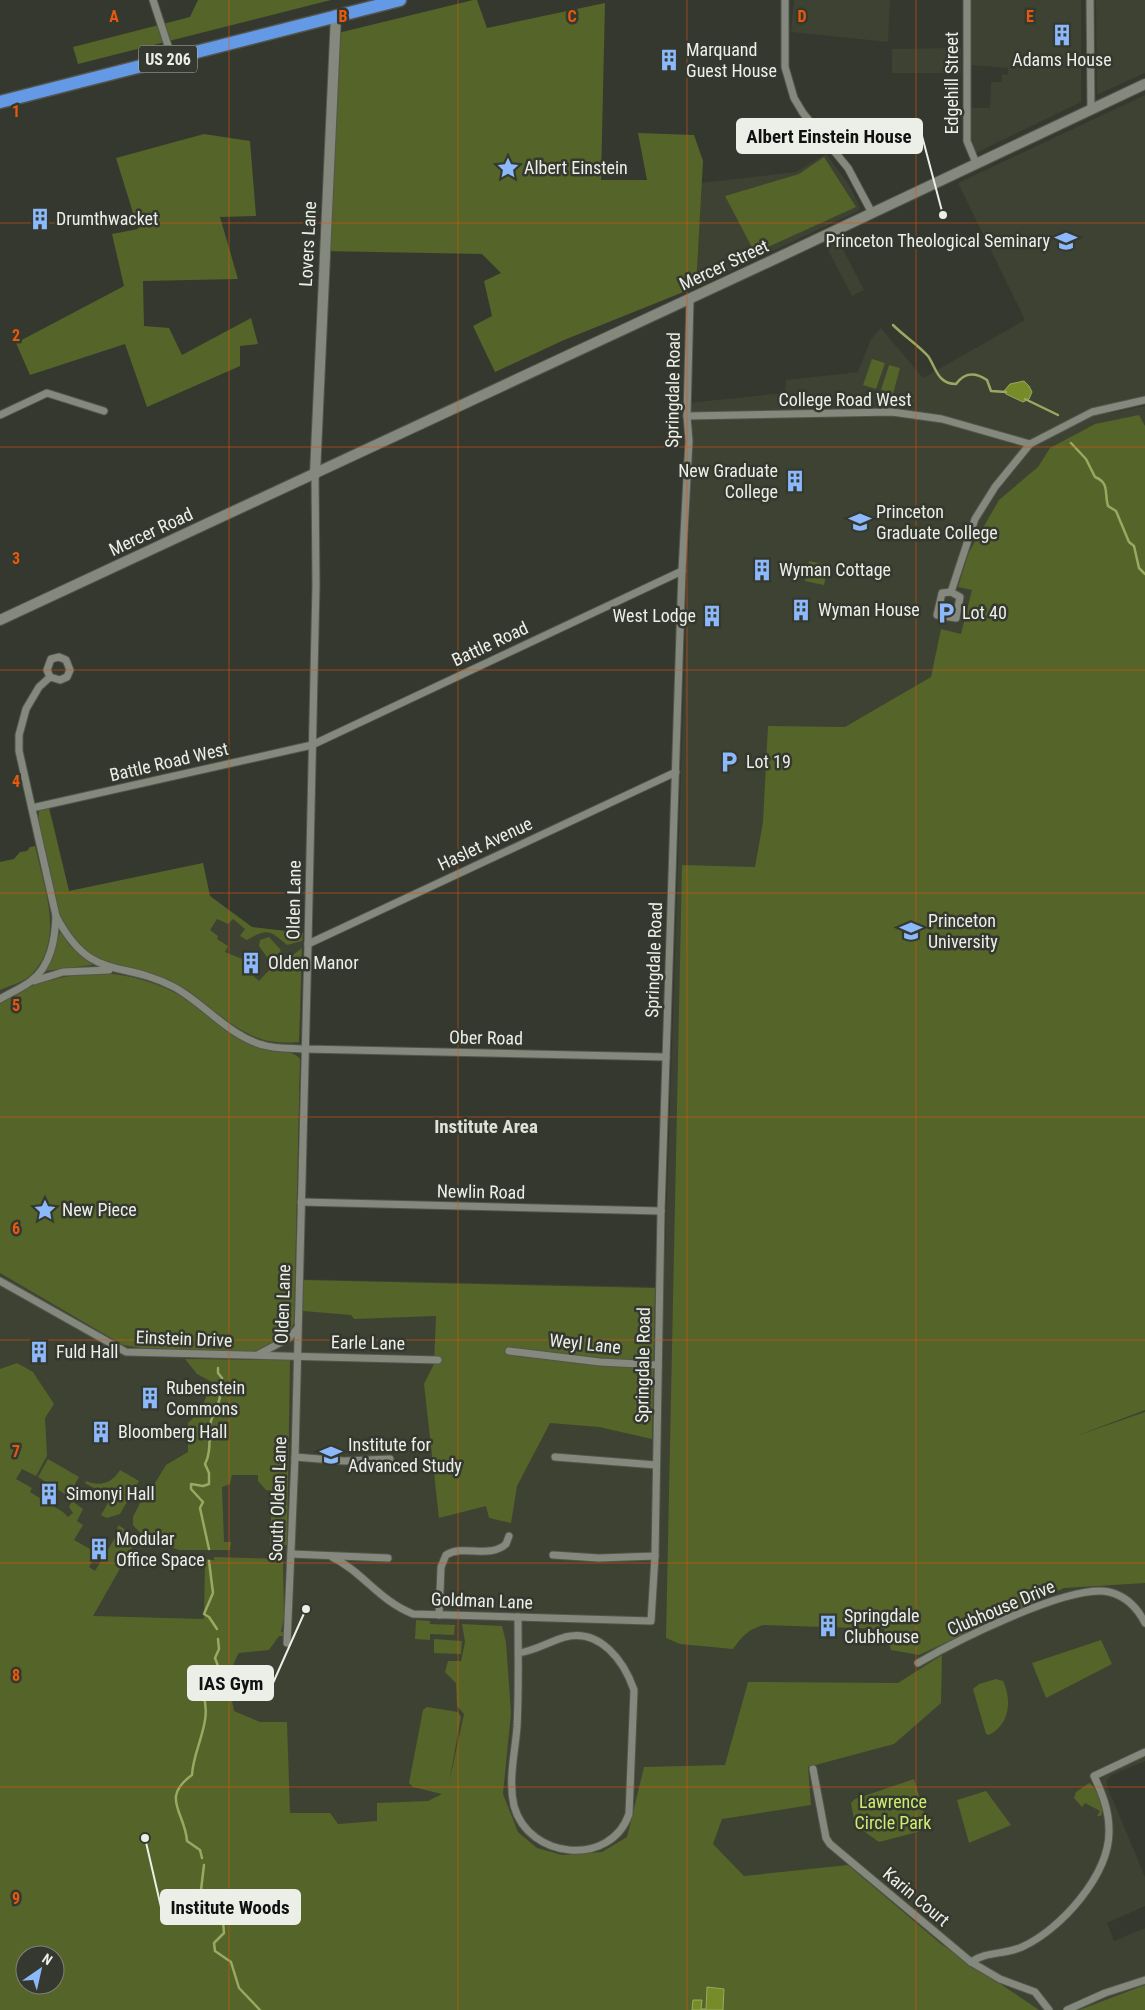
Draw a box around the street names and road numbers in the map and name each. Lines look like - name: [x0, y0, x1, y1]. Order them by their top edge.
- street label: Edgehill Street: [941, 32, 962, 134]
- road number: US 206: [139, 46, 197, 72]
- street label: Lovers Lane: [295, 201, 320, 287]
- street label: Mercer Street: [676, 235, 772, 294]
- street label: Springdale Road: [661, 332, 684, 448]
- street label: College Road West: [778, 389, 912, 410]
- street label: Mercer Road: [106, 503, 196, 560]
- street label: Battle Road: [448, 617, 531, 670]
- street label: Battle Road West: [107, 738, 230, 785]
- street label: Haslet Avenue: [434, 813, 535, 875]
- street label: Olden Lane: [282, 860, 305, 940]
- street label: Springdale Road: [641, 902, 666, 1018]
- street label: Ober Road: [449, 1026, 523, 1049]
- street label: Newlin Road: [437, 1180, 525, 1203]
- street label: Olden Lane: [271, 1264, 294, 1344]
- street label: Springdale Road: [631, 1307, 654, 1423]
- street label: Einstein Drive: [135, 1326, 233, 1351]
- street label: Weyl Lane: [548, 1329, 622, 1358]
- street label: Earle Lane: [331, 1331, 405, 1354]
- street label: South Olden Lane: [265, 1436, 290, 1562]
- street label: Clubhouse Drive: [944, 1575, 1058, 1640]
- street label: Goldman Lane: [431, 1588, 533, 1613]
- street label: Karin Court: [879, 1863, 954, 1930]

